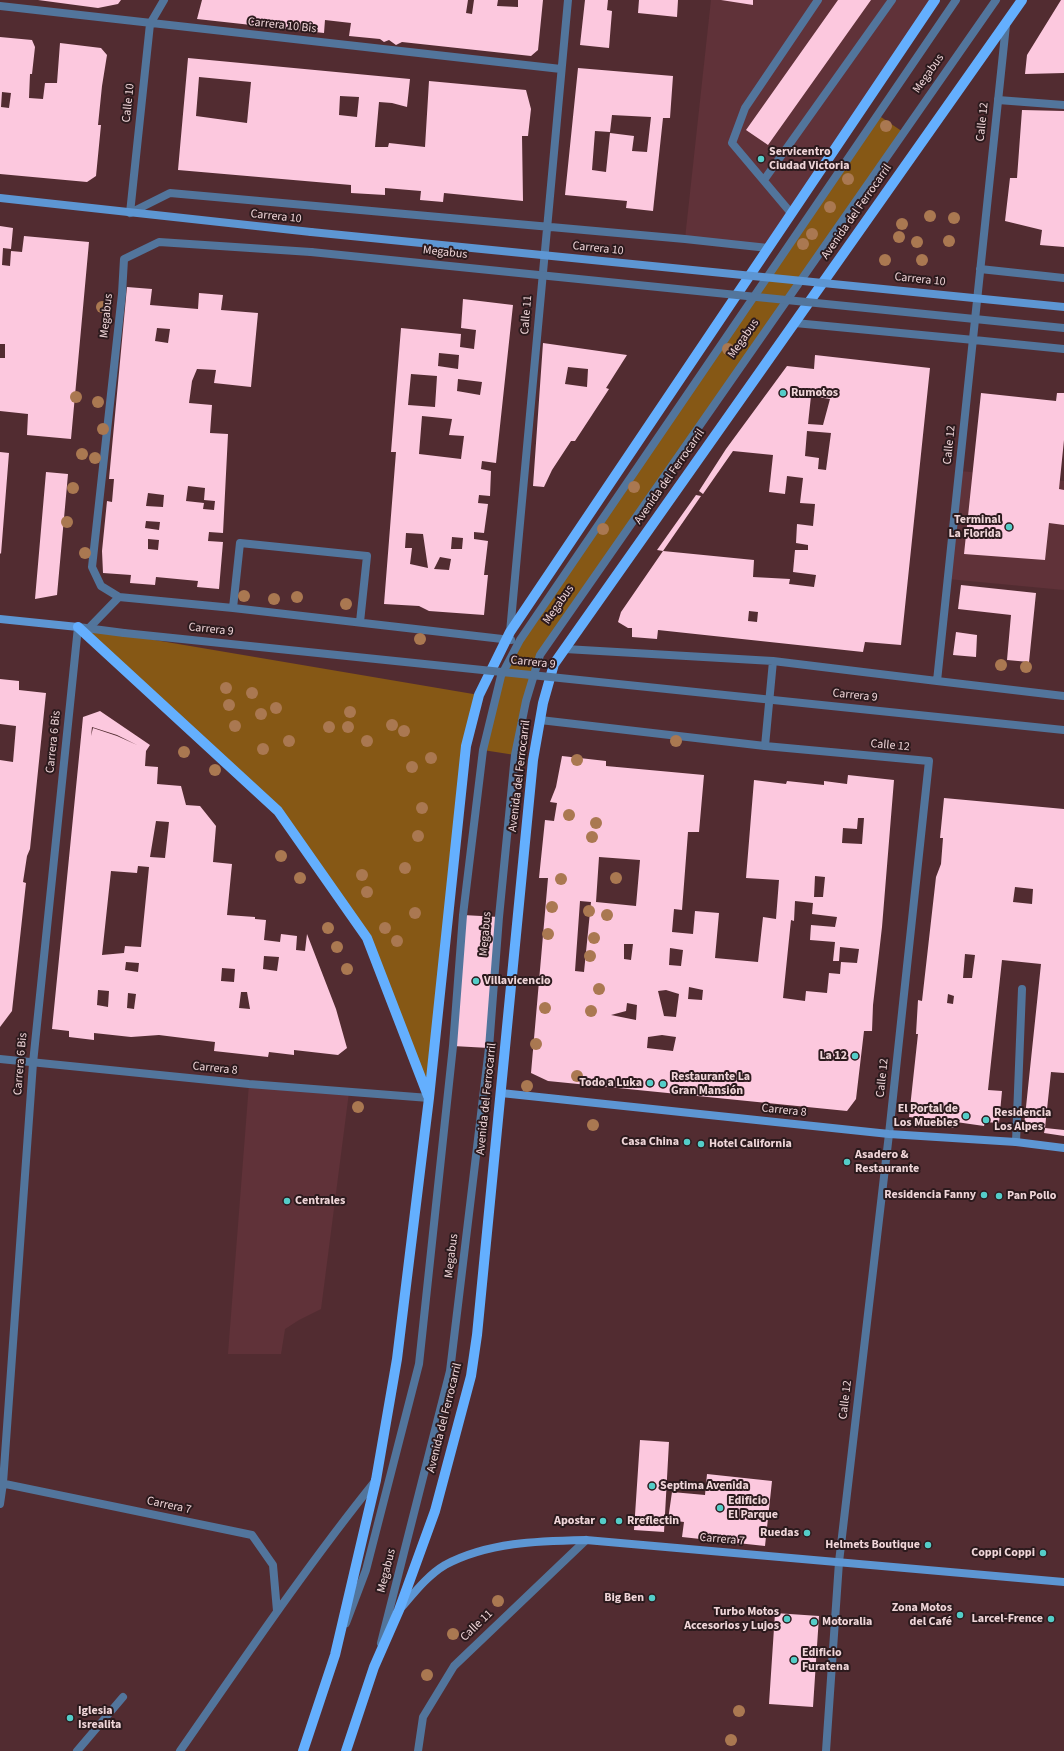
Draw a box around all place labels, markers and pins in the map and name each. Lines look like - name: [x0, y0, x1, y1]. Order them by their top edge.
- place label: Servicentro Ciudad Victoria: [769, 145, 850, 173]
- marker: Servicentro Ciudad Victoria: [756, 154, 766, 164]
- place label: Rumotos: [791, 386, 838, 400]
- marker: Rumotos: [778, 388, 788, 398]
- place label: Terminal La Florida: [948, 513, 1001, 541]
- marker: Terminal La Florida: [1004, 522, 1014, 532]
- place label: Villavicencio: [484, 974, 551, 988]
- marker: Villavicencio: [471, 976, 481, 986]
- place label: La 12: [819, 1049, 847, 1063]
- marker: La 12: [850, 1051, 860, 1061]
- place label: Restaurante La Gran Mansión: [671, 1070, 750, 1098]
- place label: Todo a Luka: [579, 1076, 642, 1090]
- marker: Todo a Luka: [645, 1078, 655, 1088]
- marker: Restaurante La Gran Mansión: [658, 1079, 668, 1089]
- place label: El Portal de Los Muebles: [894, 1102, 958, 1130]
- place label: Residencia Los Alpes: [994, 1106, 1051, 1134]
- marker: El Portal de Los Muebles: [961, 1111, 971, 1121]
- marker: Residencia Los Alpes: [981, 1115, 991, 1125]
- place label: Casa China: [621, 1135, 679, 1149]
- marker: Casa China: [682, 1137, 692, 1147]
- place label: Hotel California: [709, 1137, 792, 1151]
- marker: Hotel California: [696, 1139, 706, 1149]
- place label: Asadero & Restaurante: [855, 1148, 919, 1176]
- marker: Asadero & Restaurante: [842, 1157, 852, 1167]
- place label: Residencia Fanny: [884, 1188, 976, 1202]
- place label: Pan Pollo: [1007, 1189, 1056, 1203]
- marker: Residencia Fanny: [979, 1190, 989, 1200]
- marker: Pan Pollo: [994, 1191, 1004, 1201]
- place label: Centrales: [295, 1194, 345, 1208]
- marker: Centrales: [282, 1196, 292, 1206]
- place label: Septima Avenida: [660, 1479, 749, 1493]
- marker: Septima Avenida: [647, 1481, 657, 1491]
- place label: Edificio El Parque: [728, 1494, 778, 1522]
- marker: Edificio El Parque: [715, 1503, 725, 1513]
- place label: Apostar: [554, 1514, 595, 1528]
- place label: Rreflectin: [627, 1514, 679, 1528]
- marker: Apostar: [598, 1516, 608, 1526]
- marker: Rreflectin: [614, 1516, 624, 1526]
- place label: Ruedas: [760, 1526, 799, 1540]
- marker: Ruedas: [802, 1528, 812, 1538]
- place label: Helmets Boutique: [825, 1538, 920, 1552]
- marker: Helmets Boutique: [923, 1540, 933, 1550]
- place label: Coppi Coppi: [971, 1546, 1035, 1560]
- marker: Coppi Coppi: [1038, 1548, 1048, 1558]
- place label: Big Ben: [604, 1591, 644, 1605]
- marker: Big Ben: [647, 1593, 657, 1603]
- place label: Zona Motos del Café: [892, 1601, 952, 1629]
- place label: Turbo Motos Accesorios y Lujos: [684, 1605, 779, 1633]
- marker: Zona Motos del Café: [955, 1610, 965, 1620]
- place label: Larcel-Frence: [972, 1612, 1043, 1626]
- marker: Turbo Motos Accesorios y Lujos: [782, 1614, 792, 1624]
- marker: Larcel-Frence: [1046, 1614, 1056, 1624]
- place label: Motoralia: [822, 1615, 872, 1629]
- marker: Motoralia: [809, 1617, 819, 1627]
- place label: Edificio Furatena: [802, 1646, 849, 1674]
- marker: Edificio Furatena: [789, 1655, 799, 1665]
- place label: Iglesia Isrealita: [78, 1704, 121, 1732]
- marker: Iglesia Isrealita: [65, 1713, 75, 1723]

